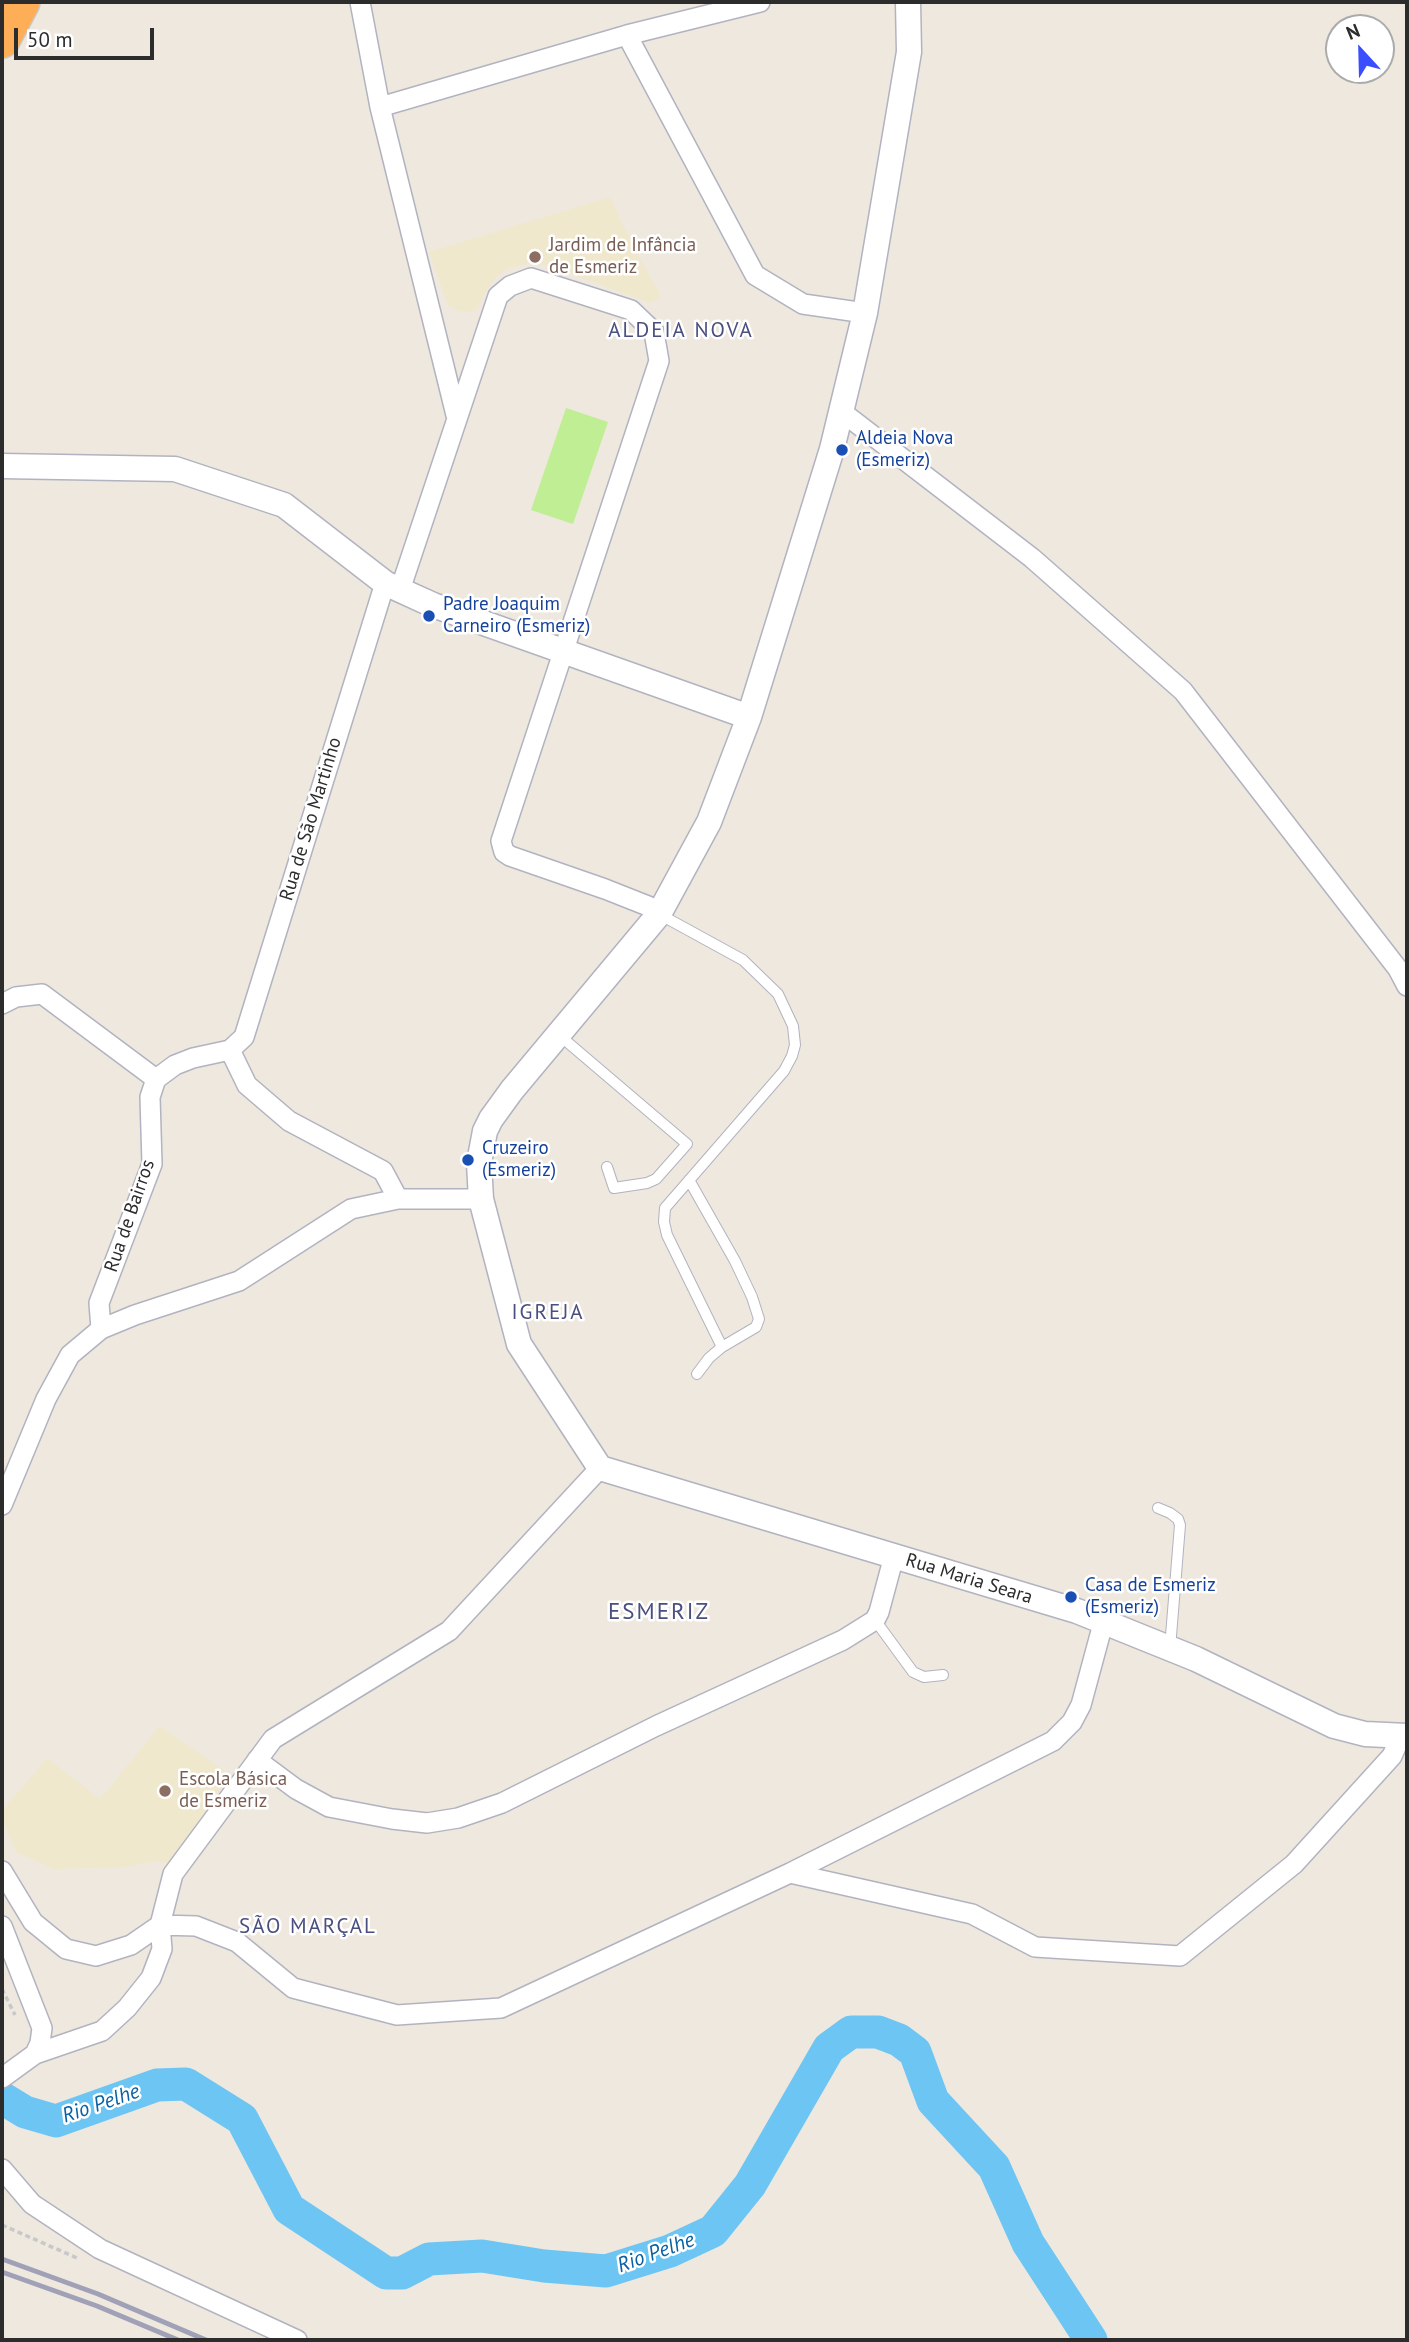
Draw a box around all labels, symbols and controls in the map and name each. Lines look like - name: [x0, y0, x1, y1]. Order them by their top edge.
- scale bar: [18, 14, 158, 58]
- north arrow: [1325, 14, 1395, 84]
- text: N: [1343, 18, 1363, 45]
- text: 50 m: [27, 26, 73, 53]
- place label: Jardim de Infância de Esmeriz: [549, 235, 696, 279]
- marker: Jardim de Infância de Esmeriz: [527, 249, 543, 265]
- district label: ALDEIA NOVA: [610, 318, 752, 344]
- place label: Aldeia Nova (Esmeriz): [856, 428, 953, 472]
- marker: Aldeia Nova (Esmeriz): [834, 442, 850, 458]
- place label: Padre Joaquim Carneiro (Esmeriz): [443, 594, 590, 638]
- marker: Padre Joaquim Carneiro (Esmeriz): [421, 608, 437, 624]
- street label: Rua de São Martinho: [275, 735, 347, 903]
- place label: Cruzeiro (Esmeriz): [482, 1138, 556, 1182]
- marker: Cruzeiro (Esmeriz): [460, 1152, 476, 1168]
- street label: Rua de Bairros: [100, 1157, 160, 1275]
- district label: IGREJA: [512, 1300, 584, 1326]
- street label: Rua Maria Seara: [903, 1549, 1035, 1609]
- place label: Casa de Esmeriz (Esmeriz): [1085, 1575, 1216, 1619]
- marker: Casa de Esmeriz (Esmeriz): [1063, 1589, 1079, 1605]
- district label: ESMERIZ: [609, 1598, 709, 1626]
- place label: Escola Básica de Esmeriz: [179, 1769, 287, 1813]
- marker: Escola Básica de Esmeriz: [157, 1783, 173, 1799]
- district label: SÃO MARÇAL: [240, 1914, 376, 1940]
- water label: Rio Pelhe: [59, 2079, 143, 2129]
- water label: Rio Pelhe: [614, 2227, 698, 2279]

